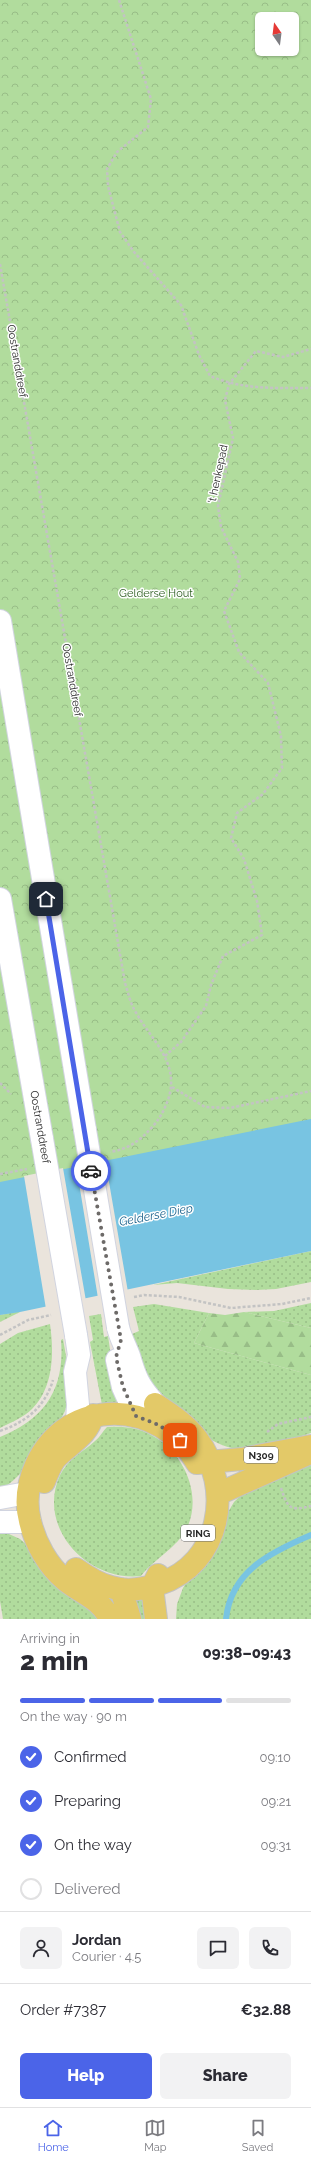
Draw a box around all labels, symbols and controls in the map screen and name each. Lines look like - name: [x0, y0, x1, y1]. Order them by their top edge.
- north arrow: [255, 12, 299, 56]
- map controls: [255, 12, 299, 56]
- street label: Oostranddreef: [4, 323, 30, 399]
- street label: 't henkepad: [205, 443, 231, 504]
- park label: Gelderse Hout: [119, 587, 193, 600]
- street label: Oostranddreef: [59, 642, 85, 718]
- pin: [29, 882, 63, 916]
- icon: home: [35, 888, 57, 910]
- street label: Oostranddreef: [27, 1089, 53, 1165]
- courier: [71, 1151, 111, 1191]
- icon: car: [80, 1160, 102, 1182]
- water label: Gelderse Diep: [118, 1201, 194, 1229]
- pin: [163, 1423, 197, 1457]
- icon: bag: [169, 1429, 191, 1451]
- road number: N309: [244, 1447, 278, 1463]
- road number: RING: [181, 1525, 215, 1541]
- text: Arriving in: [20, 1631, 80, 1646]
- text: 09:38–09:43: [203, 1644, 291, 1662]
- text: 2 min: [20, 1646, 88, 1676]
- text: On the way · 90 m: [20, 1709, 127, 1724]
- icon: check: [20, 1746, 42, 1768]
- text: Confirmed: [54, 1748, 127, 1766]
- text: 09:10: [259, 1750, 291, 1765]
- icon: check: [20, 1790, 42, 1812]
- text: Preparing: [54, 1792, 121, 1810]
- text: 09:21: [261, 1794, 291, 1809]
- icon: check: [20, 1834, 42, 1856]
- text: On the way: [54, 1836, 132, 1854]
- text: 09:31: [260, 1838, 291, 1853]
- text: Delivered: [54, 1880, 121, 1898]
- button: person: [20, 1927, 62, 1969]
- button: chat: [197, 1927, 239, 1969]
- button: phone: [249, 1927, 291, 1969]
- text: Jordan: [72, 1931, 121, 1949]
- text: Courier · 4.5: [72, 1949, 141, 1964]
- text: Order #7387: [20, 2001, 106, 2019]
- text: €32.88: [241, 2001, 291, 2019]
- button: Help: [20, 2053, 152, 2099]
- button: Share: [160, 2053, 291, 2099]
- tab: Home: [38, 2117, 69, 2154]
- tab: Map: [144, 2117, 167, 2154]
- tab: Saved: [242, 2117, 273, 2154]

